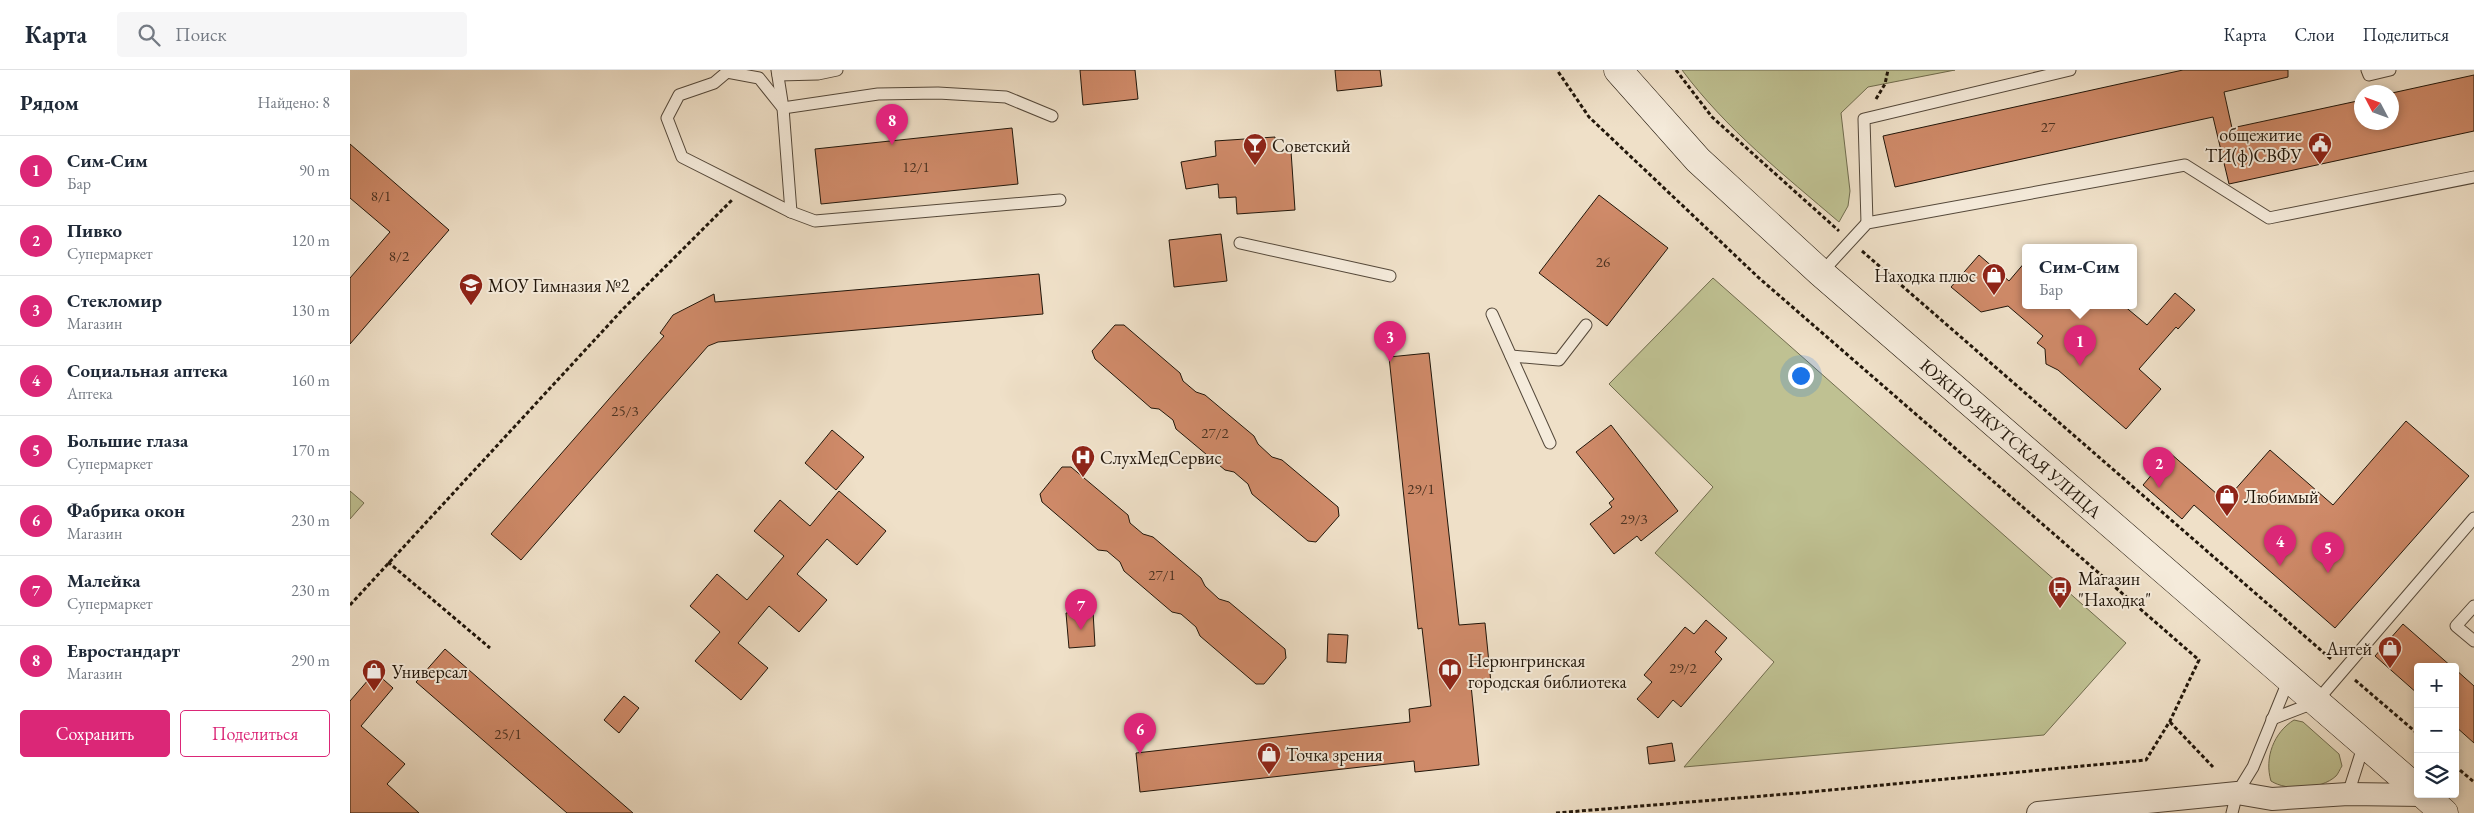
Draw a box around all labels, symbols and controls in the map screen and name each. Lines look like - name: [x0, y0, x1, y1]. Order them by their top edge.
- search box: [117, 12, 467, 57]
- text: Карта: [25, 19, 87, 50]
- icon: search: [135, 21, 163, 49]
- text: Поиск: [175, 22, 227, 47]
- text: Карта: [2224, 23, 2267, 46]
- text: Слои: [2295, 23, 2334, 46]
- text: Поделиться: [2362, 23, 2449, 46]
- north arrow: [2354, 85, 2399, 130]
- text: Рядом: [20, 89, 79, 116]
- text: Найдено: 8: [258, 92, 330, 113]
- pin: 8: [876, 104, 908, 145]
- house number: 27: [2041, 117, 2056, 136]
- place label: общежитие ТИ(ф)СВФУ: [2205, 123, 2303, 167]
- public building icon: общежитие ТИ(ф)СВФУ: [2307, 131, 2333, 165]
- bar icon: Советский: [1242, 132, 1268, 166]
- place label: Советский: [1272, 134, 1351, 157]
- text: Сим-Сим: [67, 148, 148, 173]
- house number: 12/1: [902, 157, 930, 176]
- text: 1: [32, 160, 40, 181]
- text: 90 m: [299, 160, 330, 181]
- text: Бар: [67, 173, 91, 194]
- house number: 8/1: [371, 186, 391, 205]
- text: Пивко: [67, 218, 122, 243]
- text: 2: [32, 230, 40, 251]
- text: 120 m: [291, 230, 330, 251]
- text: Супермаркет: [67, 243, 153, 264]
- popup: [2022, 244, 2137, 309]
- house number: 8/2: [389, 246, 410, 265]
- house number: 26: [1596, 252, 1610, 271]
- text: Сим-Сим: [2039, 254, 2120, 279]
- shop icon: Находка плюс: [1981, 262, 2007, 296]
- place label: Находка плюс: [1874, 264, 1976, 287]
- school or university icon: МОУ Гимназия №2: [458, 272, 484, 306]
- place label: МОУ Гимназия №2: [488, 274, 630, 297]
- text: Бар: [2039, 279, 2063, 300]
- text: Стекломир: [67, 288, 162, 313]
- text: 3: [32, 300, 40, 321]
- text: 130 m: [291, 300, 330, 321]
- text: Магазин: [67, 313, 122, 334]
- pin: 3: [1374, 321, 1406, 362]
- pin: 1: [2064, 325, 2096, 366]
- street label: ЮЖНО-ЯКУТСКАЯ УЛИЦА: [1916, 353, 2107, 523]
- text: Социальная аптека: [67, 358, 228, 383]
- your location: [1788, 363, 1814, 389]
- text: 4: [32, 370, 40, 391]
- text: 160 m: [291, 370, 330, 391]
- text: Аптека: [67, 383, 113, 404]
- house number: 25/3: [611, 401, 639, 420]
- house number: 27/2: [1201, 423, 1230, 442]
- text: Большие глаза: [67, 428, 188, 453]
- text: 5: [32, 440, 40, 461]
- text: 170 m: [291, 440, 330, 461]
- hospital icon: СлухМедСервис: [1070, 444, 1096, 478]
- place label: СлухМедСервис: [1100, 446, 1222, 469]
- pin: 2: [2143, 447, 2175, 488]
- text: Супермаркет: [67, 453, 153, 474]
- house number: 29/1: [1407, 479, 1435, 498]
- shop icon: Любимый: [2214, 483, 2240, 517]
- place label: Любимый: [2244, 485, 2319, 508]
- text: Фабрика окон: [67, 498, 185, 523]
- house number: 29/3: [1620, 509, 1648, 528]
- text: 6: [32, 510, 40, 531]
- text: 230 m: [291, 510, 330, 531]
- text: Магазин: [67, 523, 122, 544]
- pin: 4: [2264, 525, 2296, 566]
- pin: 5: [2312, 532, 2344, 573]
- house number: 27/1: [1148, 565, 1176, 584]
- place label: Магазин "Находка": [2078, 567, 2151, 611]
- text: Малейка: [67, 568, 141, 593]
- bus stop icon: Магазин "Находка": [2047, 575, 2073, 609]
- text: 7: [32, 580, 40, 601]
- text: 230 m: [291, 580, 330, 601]
- pin: 7: [1065, 589, 1097, 630]
- text: Супермаркет: [67, 593, 153, 614]
- shop icon: Антей: [2377, 635, 2403, 669]
- place label: Антей: [2325, 637, 2372, 660]
- text: Евростандарт: [67, 638, 180, 663]
- place label: Нерюнгринская городская библиотека: [1468, 649, 1627, 693]
- text: 8: [32, 650, 40, 671]
- text: 290 m: [291, 650, 330, 671]
- library icon: Нерюнгринская городская библиотека: [1437, 657, 1463, 691]
- shop icon: Универсал: [361, 658, 387, 692]
- house number: 29/2: [1669, 658, 1698, 677]
- place label: Универсал: [391, 660, 468, 683]
- text: Магазин: [67, 663, 122, 684]
- map controls: [2414, 663, 2459, 798]
- button: +: [2414, 663, 2459, 708]
- button: −: [2414, 708, 2459, 753]
- button: Сохранить: [20, 710, 170, 757]
- button: Поделиться: [180, 710, 330, 757]
- pin: 6: [1124, 713, 1156, 754]
- house number: 25/1: [494, 724, 522, 743]
- shop icon: Точка зрения: [1256, 741, 1282, 775]
- place label: Точка зрения: [1286, 743, 1382, 766]
- button: layers: [2414, 753, 2459, 798]

